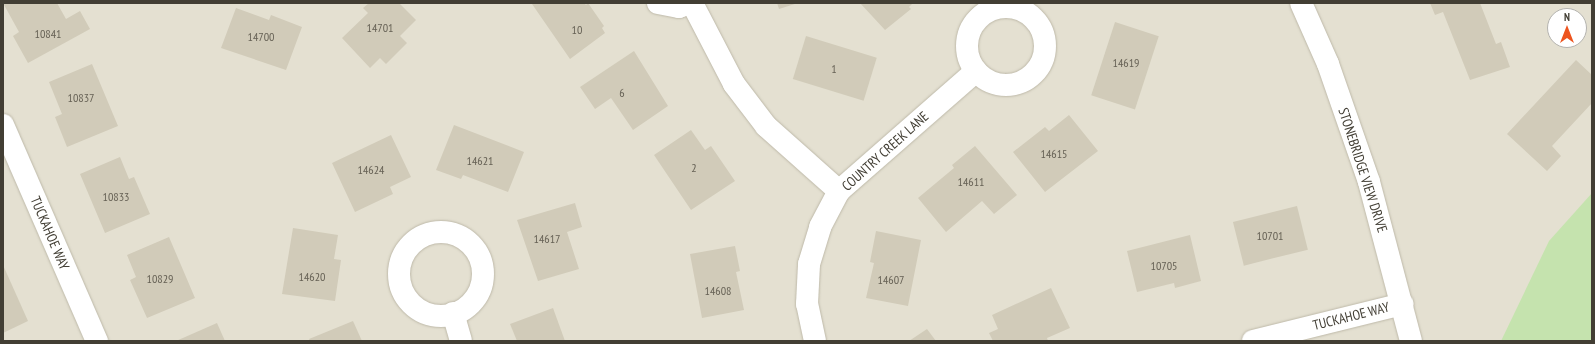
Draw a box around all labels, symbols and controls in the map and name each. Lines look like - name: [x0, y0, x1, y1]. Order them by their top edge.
- north arrow: [1547, 8, 1587, 48]
- text: N: [1564, 10, 1570, 24]
- house number: 14701: [367, 21, 393, 35]
- house number: 10: [572, 23, 582, 37]
- house number: 10841: [35, 27, 61, 41]
- house number: 14700: [248, 30, 274, 44]
- house number: 14619: [1113, 56, 1139, 70]
- house number: 1: [831, 62, 837, 76]
- house number: 6: [619, 86, 625, 100]
- house number: 10837: [68, 91, 94, 105]
- street label: STONEBRIDGE VIEW DRIVE: [1335, 105, 1391, 235]
- street label: COUNTRY CREEK LANE: [838, 107, 932, 195]
- house number: 14615: [1041, 147, 1067, 161]
- house number: 14621: [467, 154, 493, 168]
- house number: 2: [691, 161, 697, 175]
- house number: 14624: [358, 163, 384, 177]
- house number: 14611: [958, 175, 984, 189]
- house number: 10833: [103, 190, 129, 204]
- street label: TUCKAHOE WAY: [27, 194, 73, 272]
- house number: 10701: [1257, 229, 1283, 243]
- house number: 14617: [534, 232, 560, 246]
- house number: 10705: [1151, 259, 1177, 273]
- house number: 14620: [299, 270, 325, 284]
- house number: 10829: [147, 272, 173, 286]
- house number: 14607: [878, 273, 904, 287]
- house number: 14608: [705, 284, 731, 298]
- street label: TUCKAHOE WAY: [1311, 298, 1391, 334]

